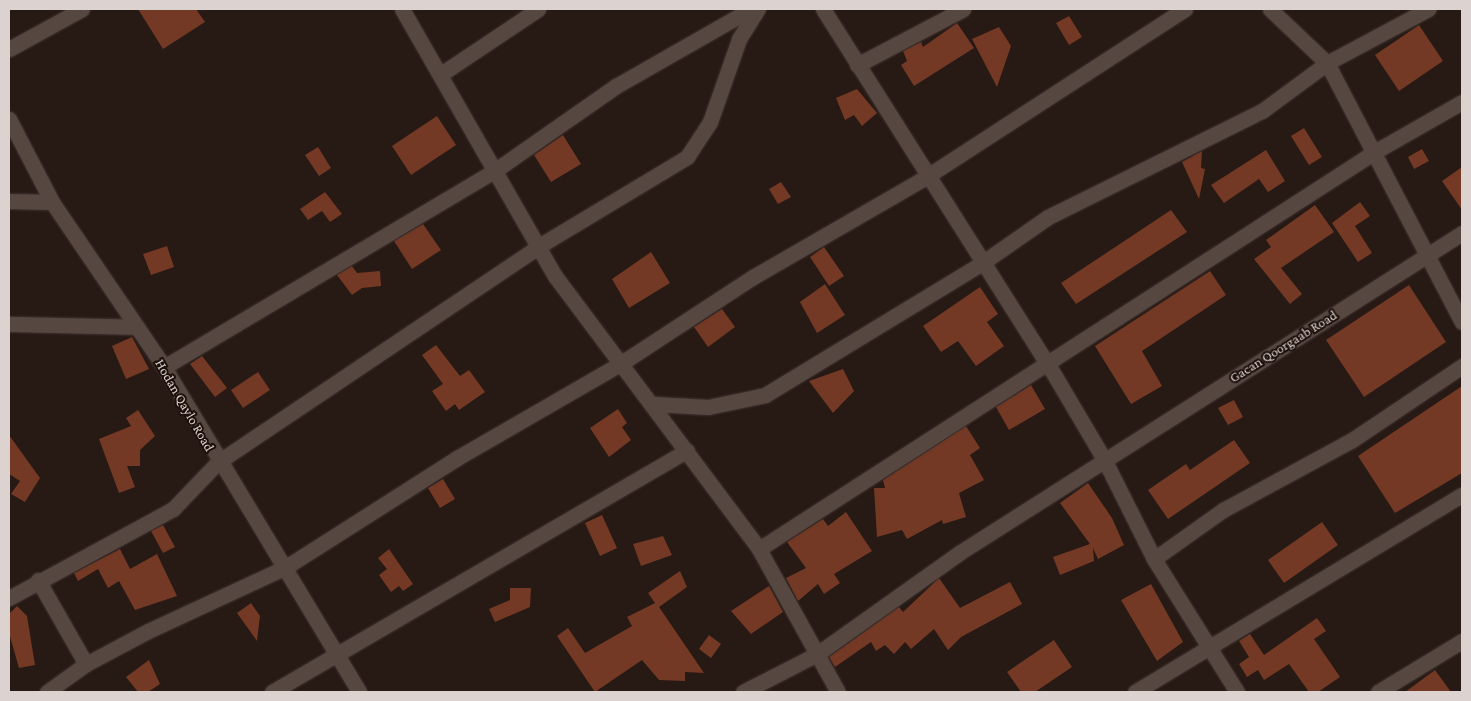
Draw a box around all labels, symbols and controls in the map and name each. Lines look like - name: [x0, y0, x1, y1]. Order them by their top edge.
- street label: Gacan Qoorgaab Road: [1226, 306, 1340, 386]
- street label: Hodan Qaylo Road: [152, 356, 218, 454]

